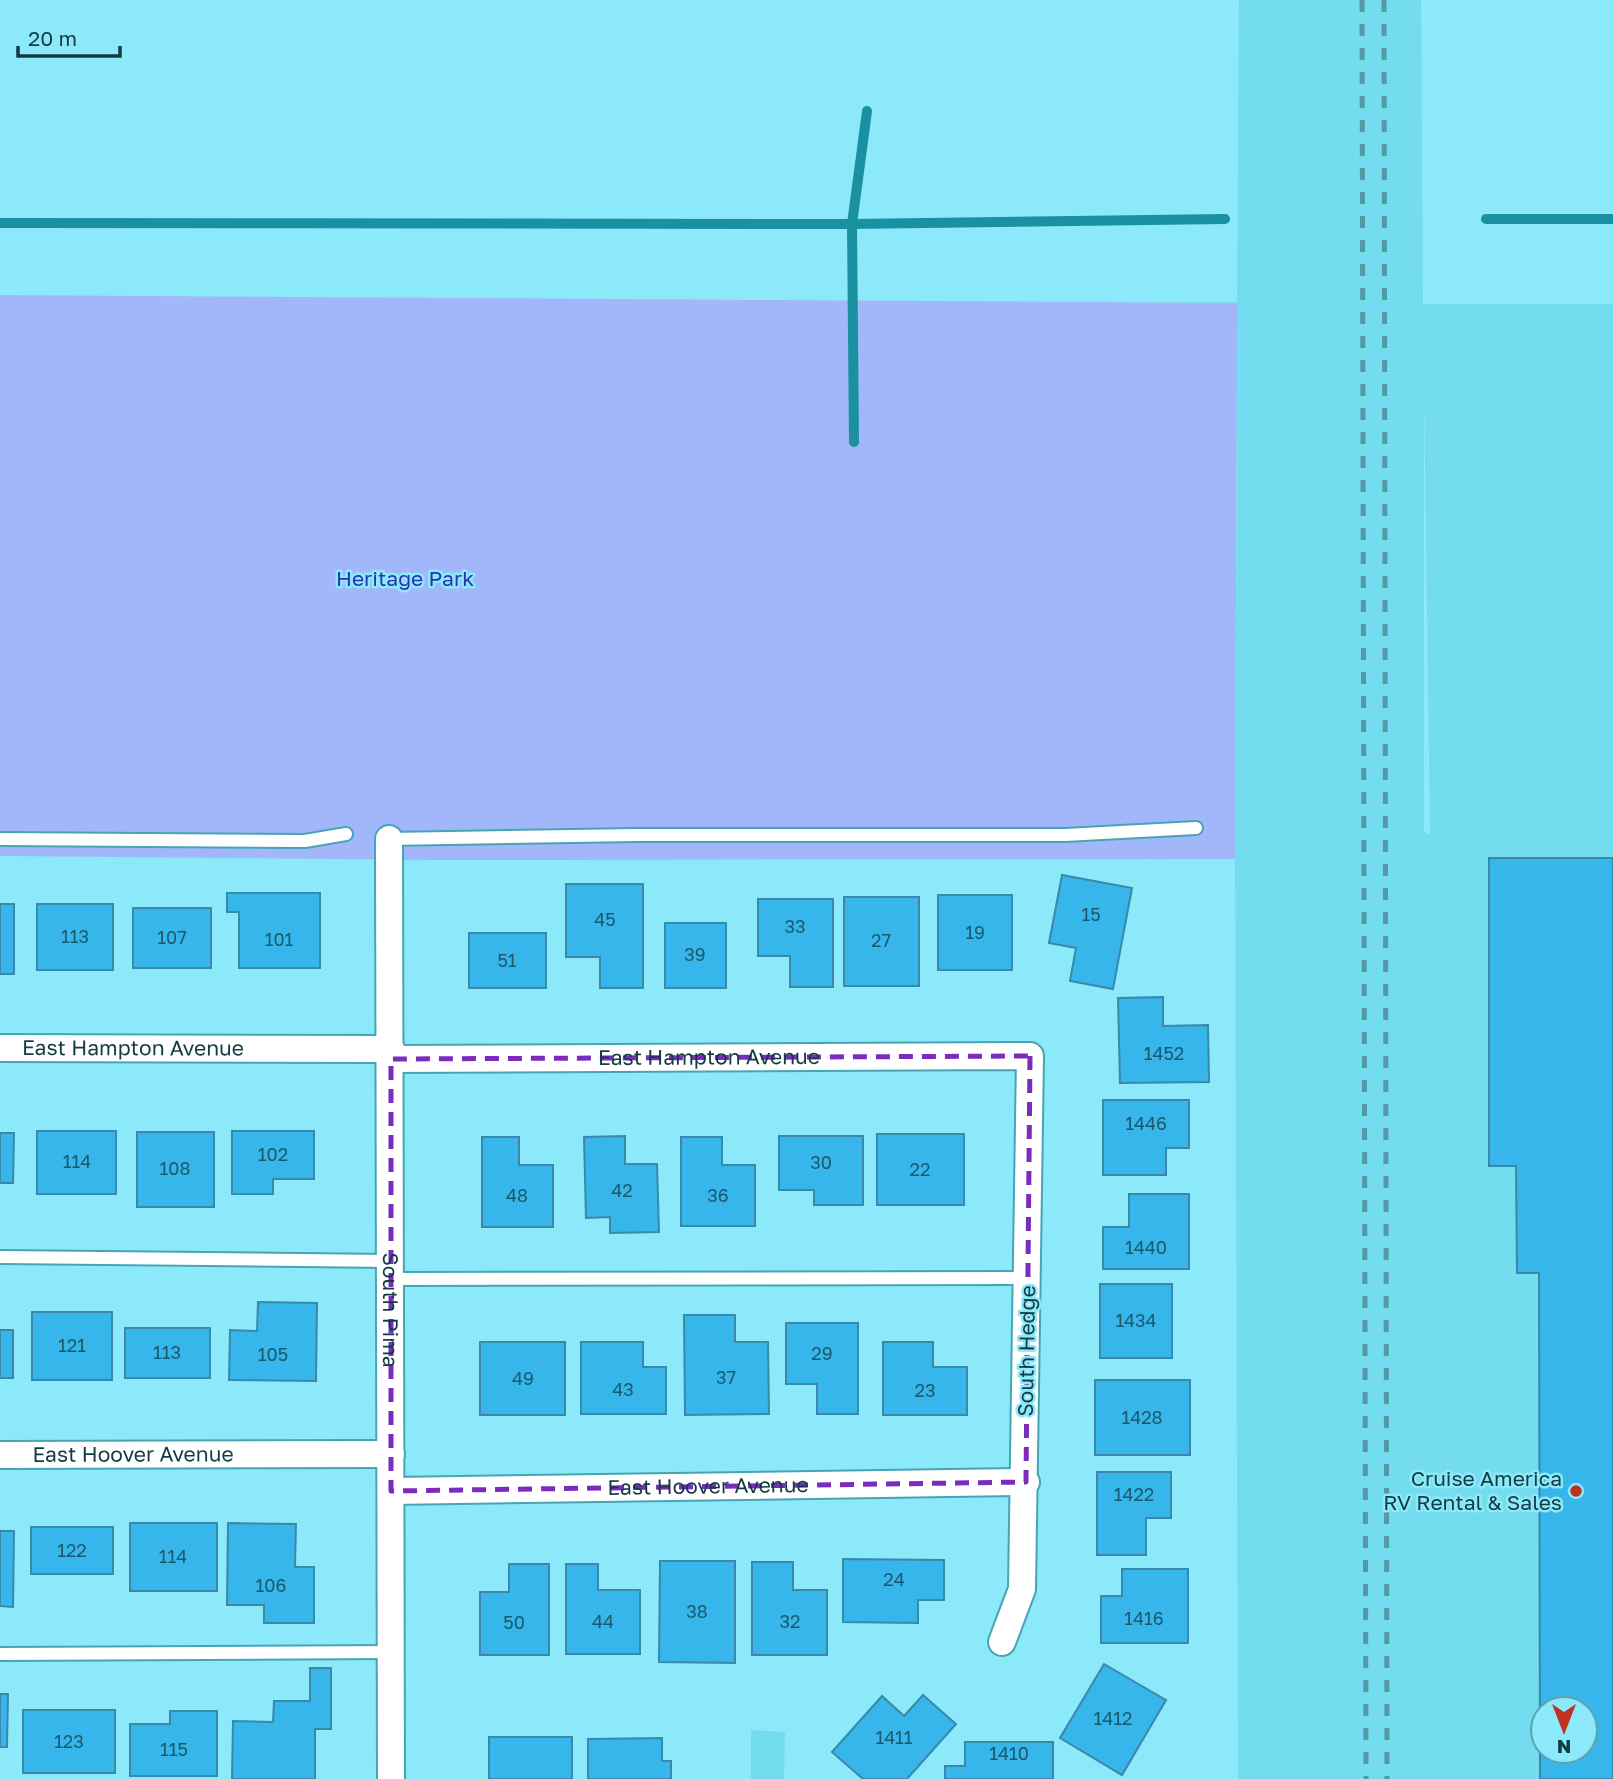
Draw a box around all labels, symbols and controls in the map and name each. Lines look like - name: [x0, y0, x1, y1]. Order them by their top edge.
- scale bar: [18, 14, 119, 58]
- text: 20 m: [28, 25, 77, 51]
- park label: Heritage Park: [336, 565, 474, 591]
- house number: 15: [1081, 903, 1101, 925]
- house number: 45: [594, 908, 616, 930]
- house number: 33: [784, 915, 806, 937]
- house number: 19: [965, 921, 985, 943]
- house number: 113: [61, 925, 89, 947]
- house number: 107: [157, 926, 187, 948]
- house number: 101: [265, 928, 294, 950]
- house number: 27: [871, 929, 891, 951]
- house number: 39: [684, 943, 706, 965]
- house number: 51: [497, 949, 517, 971]
- street label: East Hampton Avenue: [22, 1034, 244, 1061]
- house number: 1452: [1144, 1042, 1184, 1064]
- street label: East Hampton Avenue: [598, 1043, 820, 1070]
- house number: 1446: [1125, 1112, 1167, 1134]
- house number: 102: [258, 1143, 288, 1165]
- house number: 114: [63, 1150, 91, 1172]
- house number: 30: [810, 1151, 832, 1173]
- house number: 108: [160, 1157, 190, 1179]
- house number: 22: [910, 1158, 930, 1180]
- house number: 42: [611, 1179, 633, 1201]
- house number: 48: [506, 1184, 528, 1206]
- house number: 36: [707, 1184, 729, 1206]
- house number: 1440: [1125, 1236, 1167, 1258]
- street label: South Pima: [378, 1252, 404, 1368]
- street label: South Hedge: [1012, 1285, 1040, 1417]
- house number: 1434: [1115, 1309, 1157, 1331]
- house number: 121: [58, 1334, 86, 1356]
- house number: 113: [153, 1341, 181, 1363]
- house number: 29: [811, 1342, 833, 1364]
- house number: 105: [258, 1343, 288, 1365]
- house number: 37: [716, 1366, 736, 1388]
- house number: 49: [512, 1367, 534, 1389]
- house number: 43: [612, 1378, 634, 1400]
- house number: 23: [915, 1379, 935, 1401]
- house number: 1428: [1121, 1406, 1163, 1428]
- street label: East Hoover Avenue: [32, 1440, 234, 1467]
- place label: Cruise America RV Rental & Sales: [1383, 1465, 1562, 1515]
- street label: East Hoover Avenue: [607, 1471, 809, 1500]
- house number: 1422: [1114, 1483, 1154, 1505]
- marker: Cruise America RV Rental & Sales: [1568, 1483, 1584, 1499]
- house number: 122: [57, 1539, 87, 1561]
- house number: 114: [159, 1545, 187, 1567]
- house number: 24: [883, 1568, 905, 1590]
- house number: 106: [256, 1574, 286, 1596]
- house number: 38: [686, 1600, 708, 1622]
- house number: 1416: [1124, 1607, 1164, 1629]
- house number: 44: [592, 1610, 614, 1632]
- house number: 32: [780, 1610, 800, 1632]
- house number: 50: [503, 1611, 525, 1633]
- north arrow: [1529, 1695, 1599, 1765]
- house number: 1412: [1094, 1707, 1132, 1729]
- house number: 1411: [875, 1726, 913, 1748]
- house number: 123: [54, 1730, 84, 1752]
- text: N: [1557, 1736, 1571, 1759]
- house number: 115: [160, 1738, 188, 1760]
- house number: 1410: [989, 1742, 1029, 1764]

